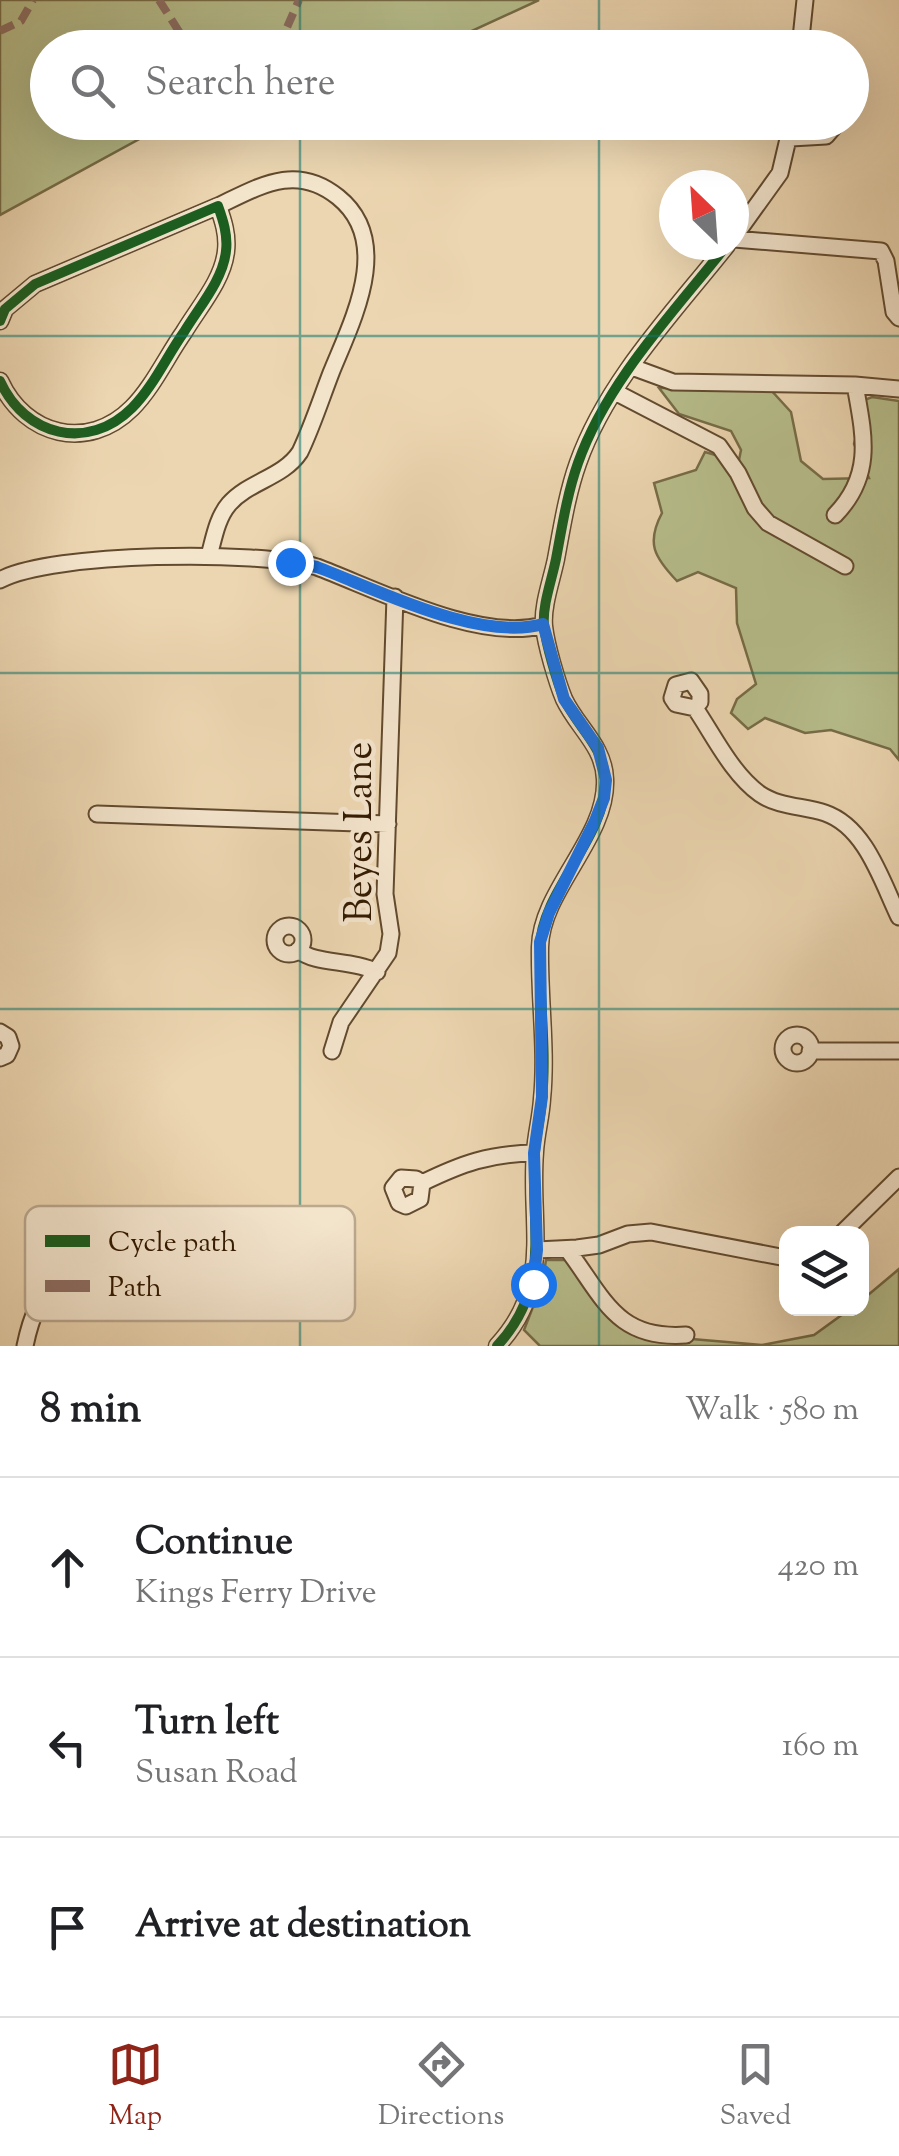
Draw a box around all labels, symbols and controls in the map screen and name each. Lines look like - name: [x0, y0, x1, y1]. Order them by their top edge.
- search box: [30, 30, 869, 140]
- icon: search: [65, 58, 120, 113]
- text: Search here: [145, 58, 336, 112]
- north arrow: [659, 170, 749, 260]
- route end: [268, 540, 314, 586]
- street label: Beyes Lane: [335, 742, 389, 922]
- legend: [25, 1206, 355, 1321]
- text: Cycle path: [108, 1224, 237, 1264]
- map controls: [779, 1226, 869, 1316]
- button: layers: [779, 1226, 869, 1316]
- route start: [511, 1262, 557, 1308]
- text: Path: [108, 1269, 162, 1309]
- text: 8 min: [40, 1381, 141, 1441]
- text: Walk · 580 m: [685, 1388, 859, 1434]
- text: Continue: [135, 1517, 293, 1571]
- icon: ahead: [40, 1540, 95, 1595]
- text: 420 m: [778, 1544, 859, 1590]
- text: Kings Ferry Drive: [135, 1571, 377, 1617]
- text: Turn left: [135, 1697, 279, 1751]
- icon: left: [40, 1720, 95, 1775]
- text: 160 m: [782, 1724, 859, 1770]
- text: Susan Road: [135, 1751, 298, 1797]
- icon: arrive: [40, 1900, 95, 1955]
- text: Arrive at destination: [135, 1900, 471, 1954]
- tab: Map: [108, 2037, 163, 2137]
- tab: Directions: [378, 2037, 504, 2137]
- tab: Saved: [719, 2037, 791, 2137]

